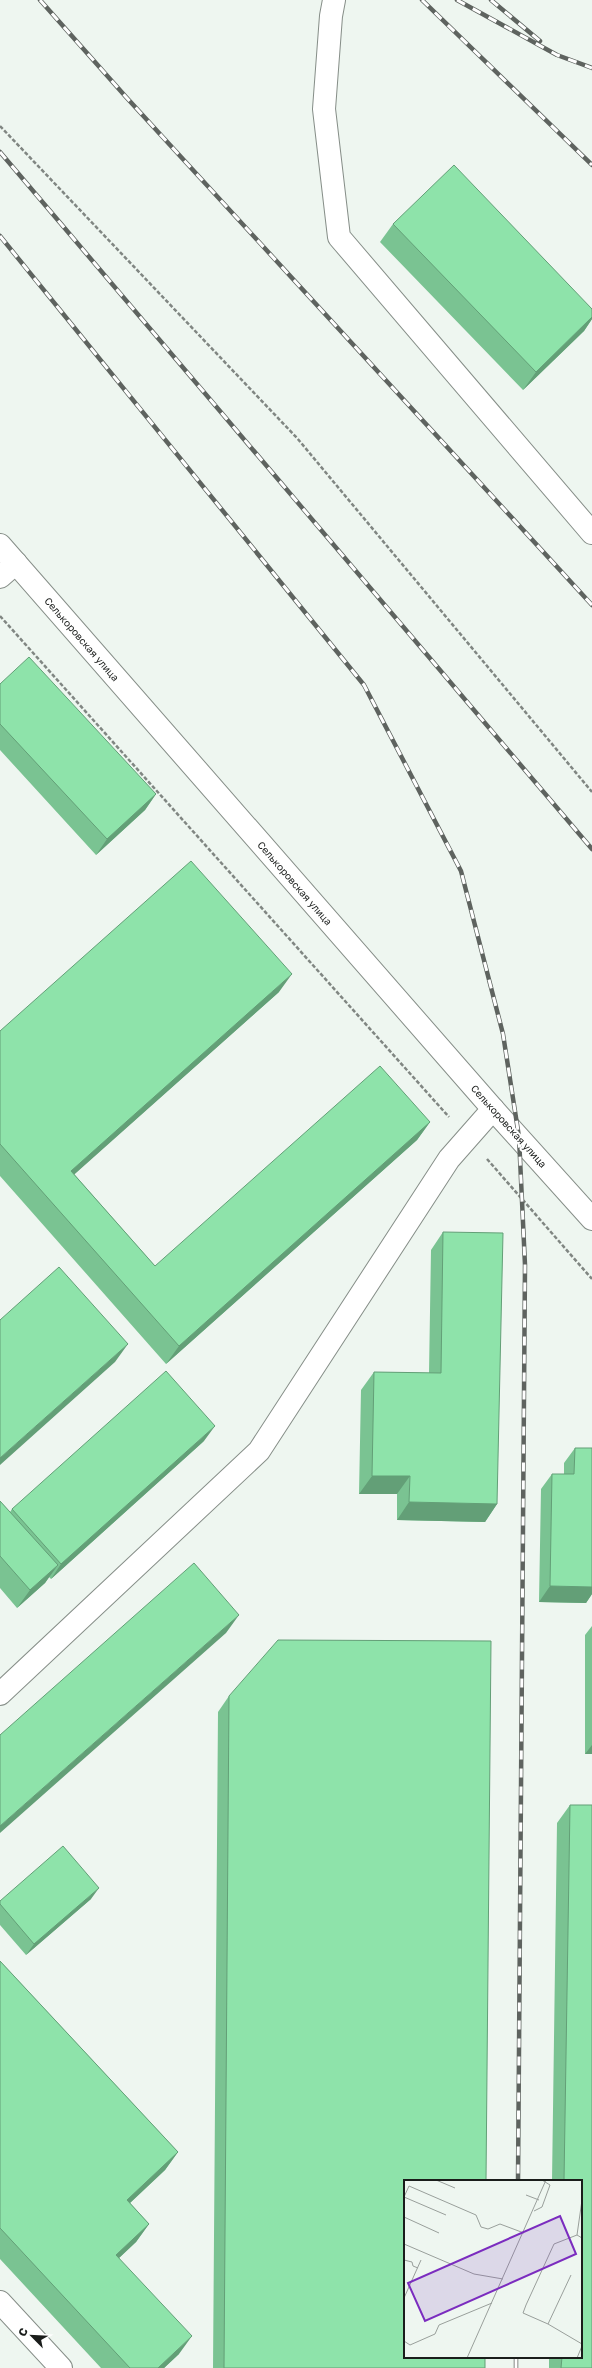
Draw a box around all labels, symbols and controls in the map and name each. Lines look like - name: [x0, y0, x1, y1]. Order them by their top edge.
- street label: Селькоровская улица: [42, 595, 122, 683]
- street label: Селькоровская улица: [255, 839, 335, 927]
- street label: Селькоровская улица: [469, 1082, 549, 1170]
- inset map: [404, 2180, 582, 2358]
- north arrow: [12, 2316, 52, 2356]
- text: С: [15, 2325, 30, 2338]

